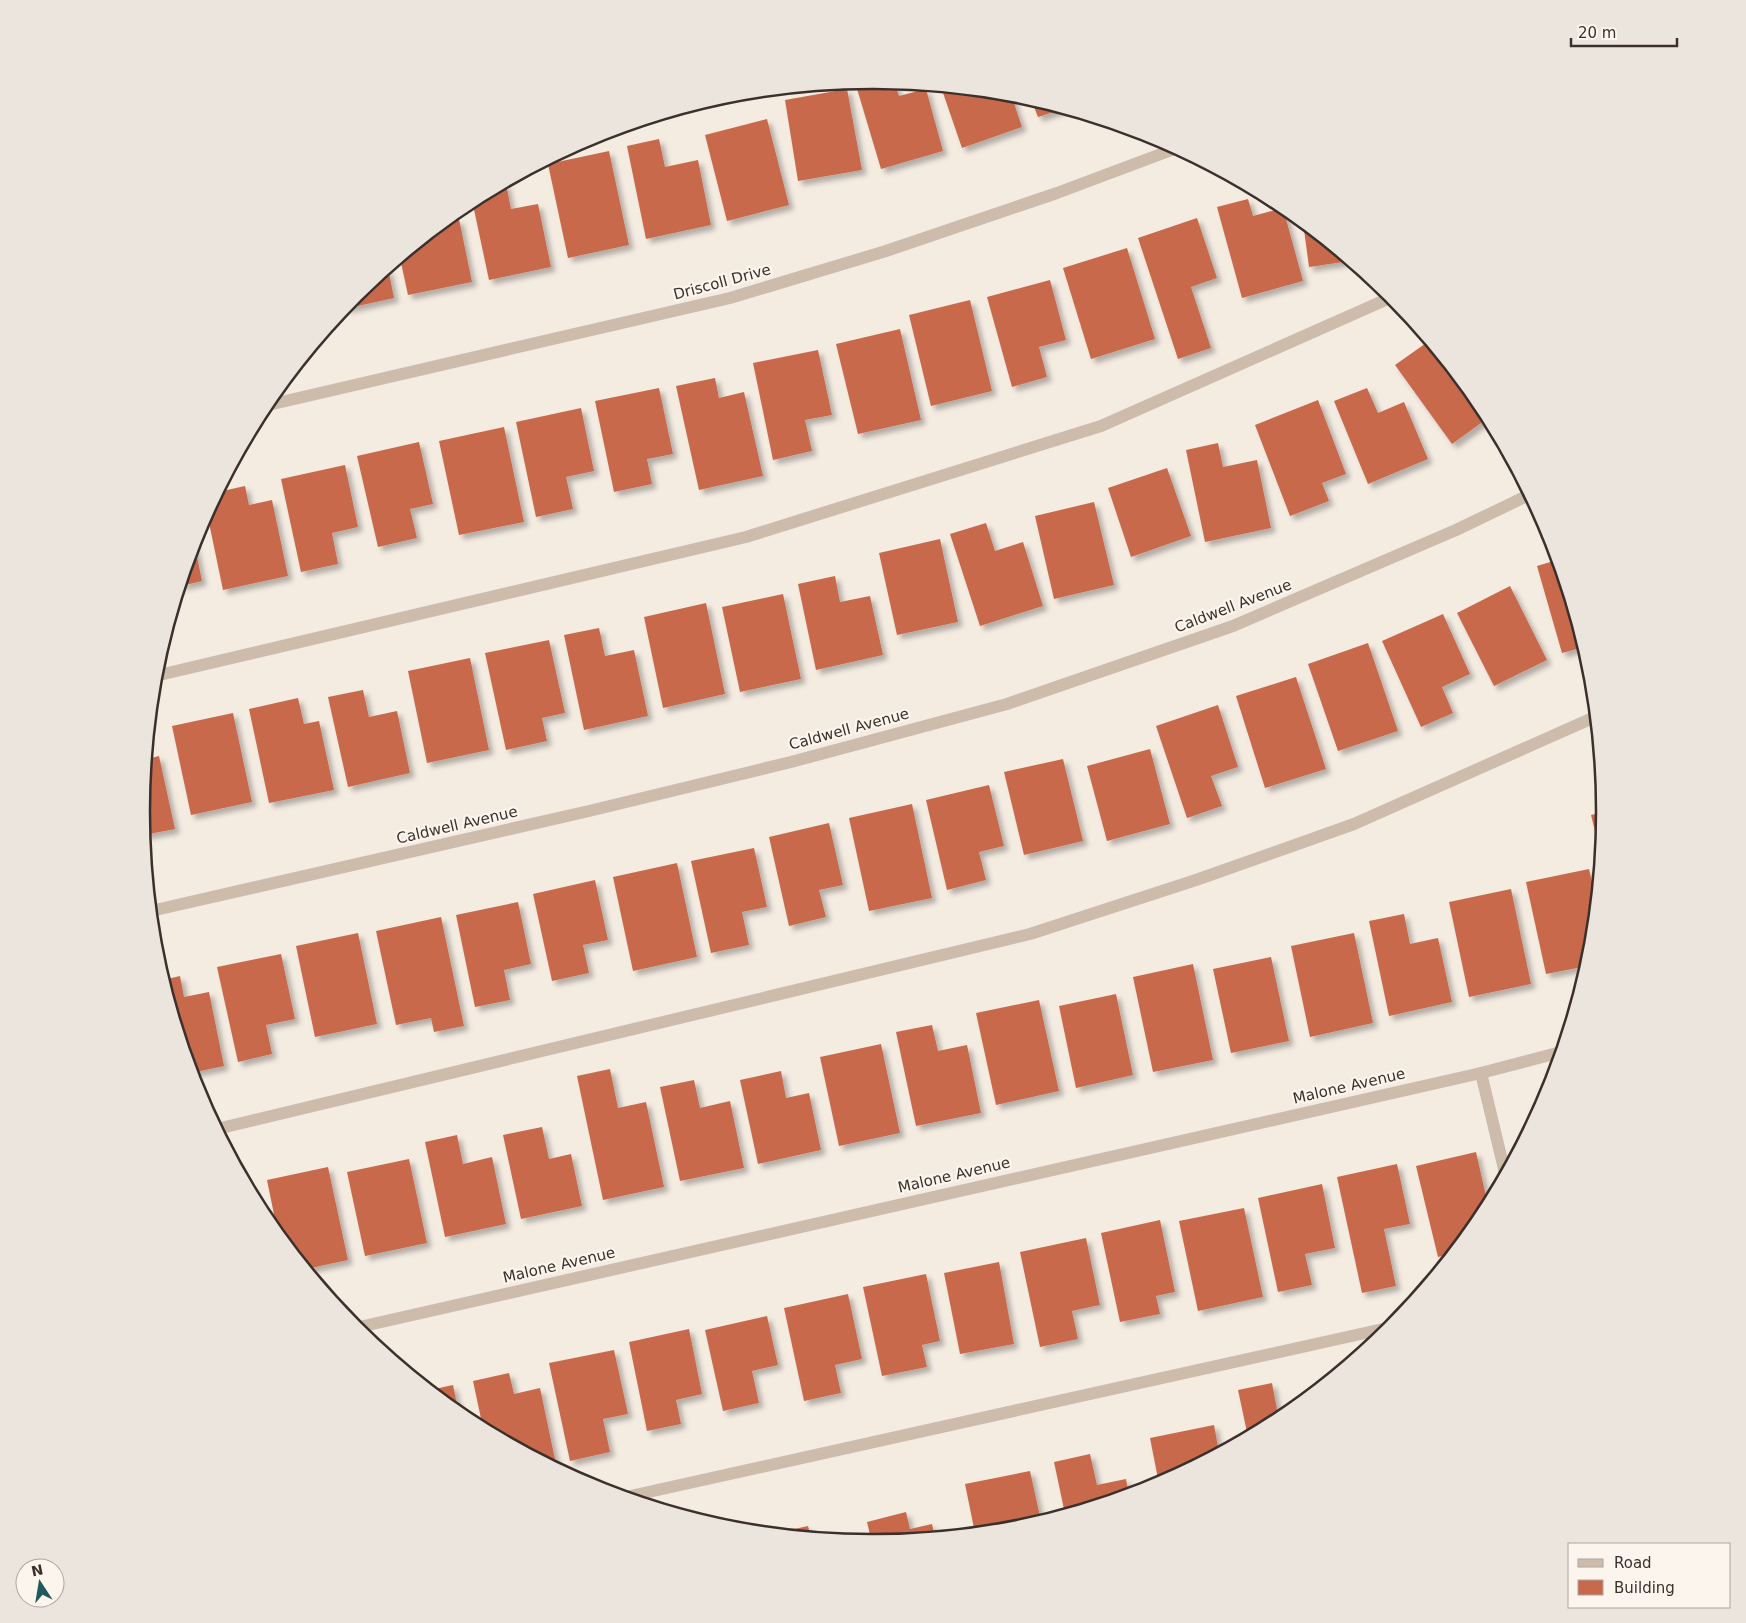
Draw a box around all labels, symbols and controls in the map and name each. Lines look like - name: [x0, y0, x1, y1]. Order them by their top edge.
- scale bar: [1571, 15, 1677, 47]
- text: 20 m: [1578, 24, 1616, 42]
- street label: Driscoll Drive: [671, 260, 773, 304]
- street label: Caldwell Avenue: [1172, 575, 1294, 637]
- street label: Caldwell Avenue: [787, 704, 911, 754]
- street label: Caldwell Avenue: [395, 802, 519, 848]
- street label: Malone Avenue: [1291, 1064, 1407, 1108]
- street label: Malone Avenue: [896, 1153, 1012, 1197]
- street label: Malone Avenue: [501, 1243, 617, 1287]
- legend: [1568, 1543, 1731, 1608]
- text: Road: [1614, 1554, 1652, 1572]
- north arrow: [15, 1558, 65, 1608]
- text: N: [30, 1561, 45, 1579]
- text: Building: [1614, 1579, 1675, 1597]

